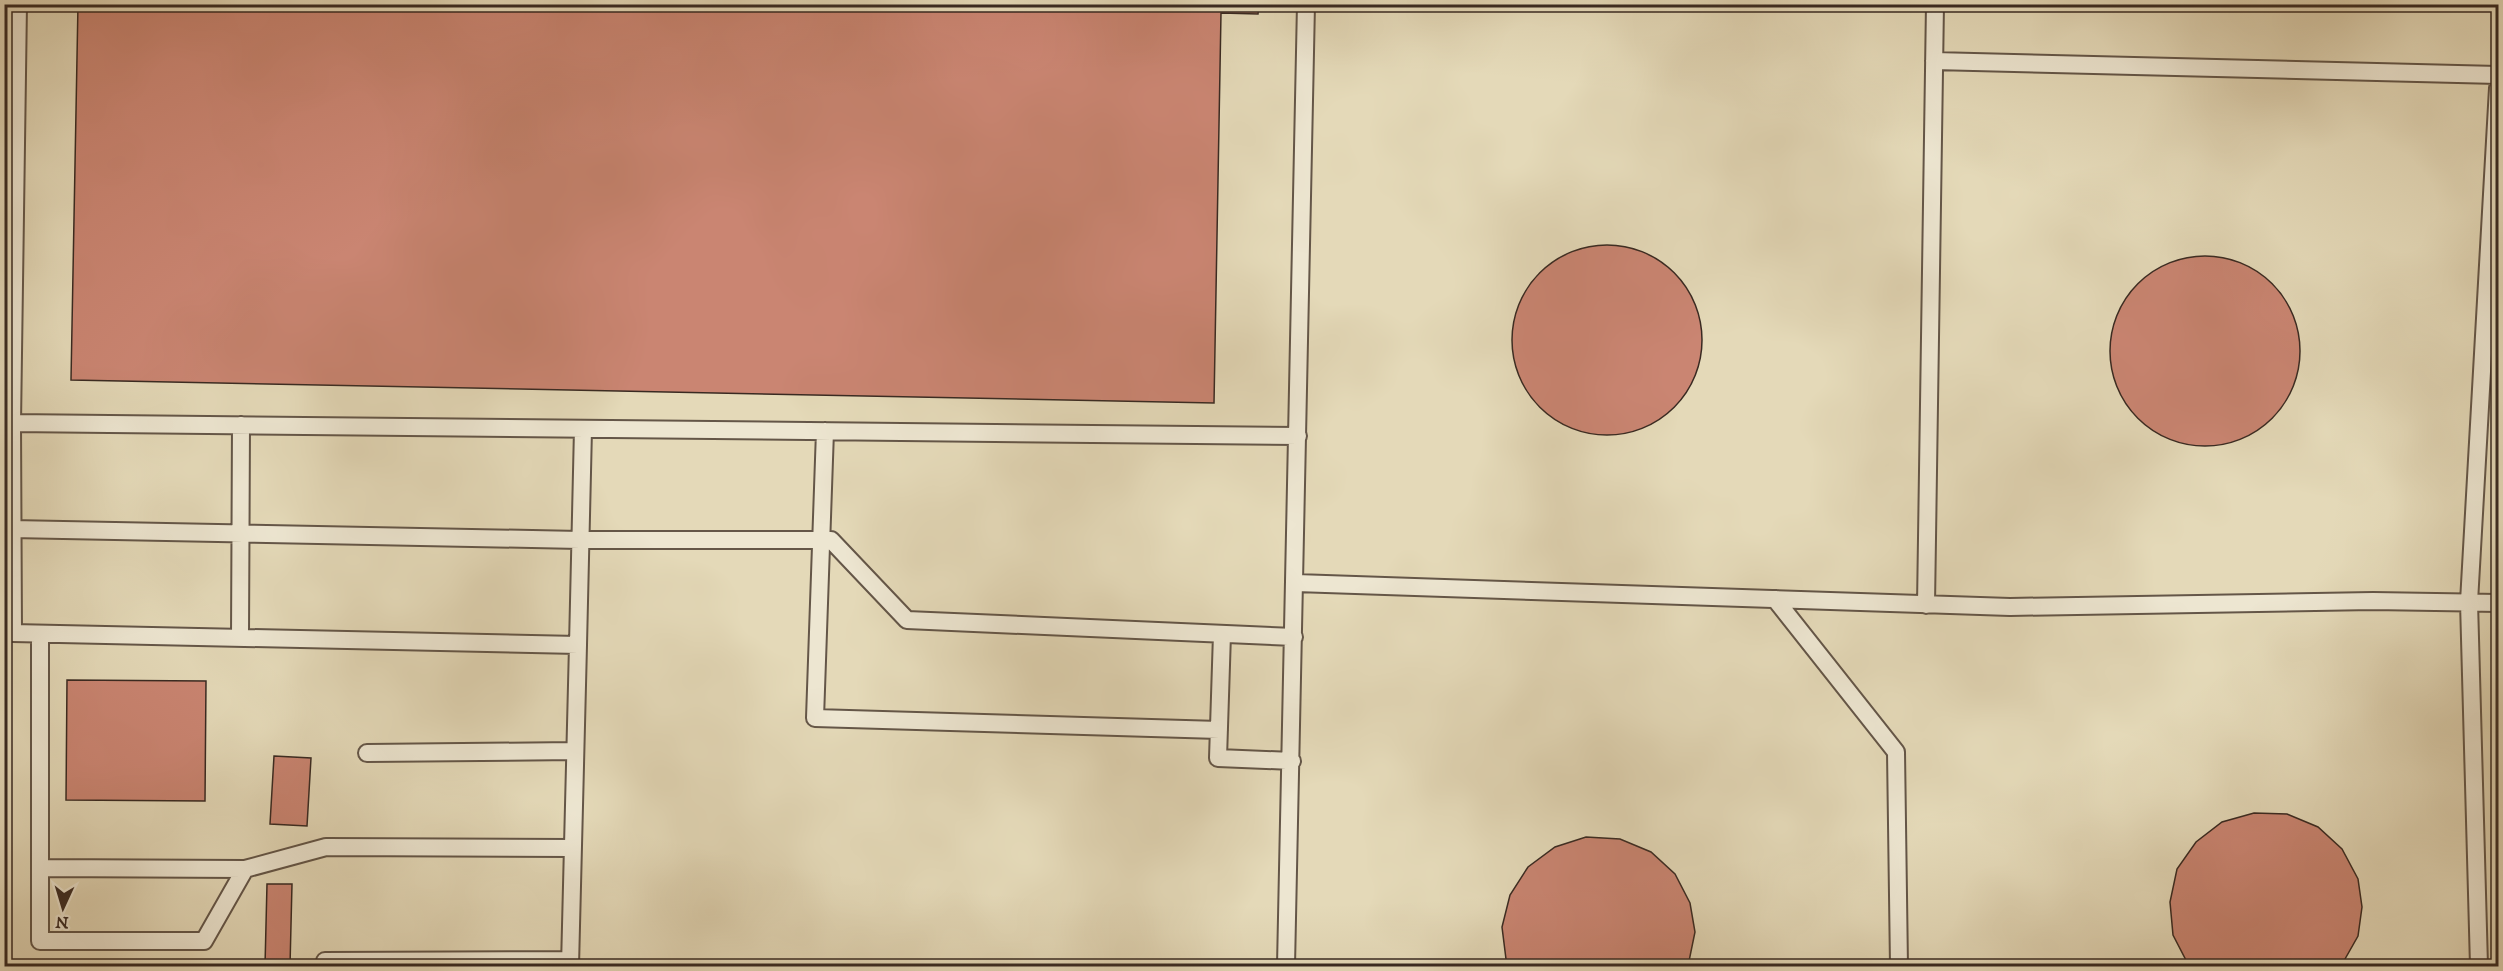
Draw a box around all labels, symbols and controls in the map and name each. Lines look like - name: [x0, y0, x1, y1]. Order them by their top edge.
- north arrow: [33, 878, 93, 938]
- text: N: [55, 912, 69, 932]

